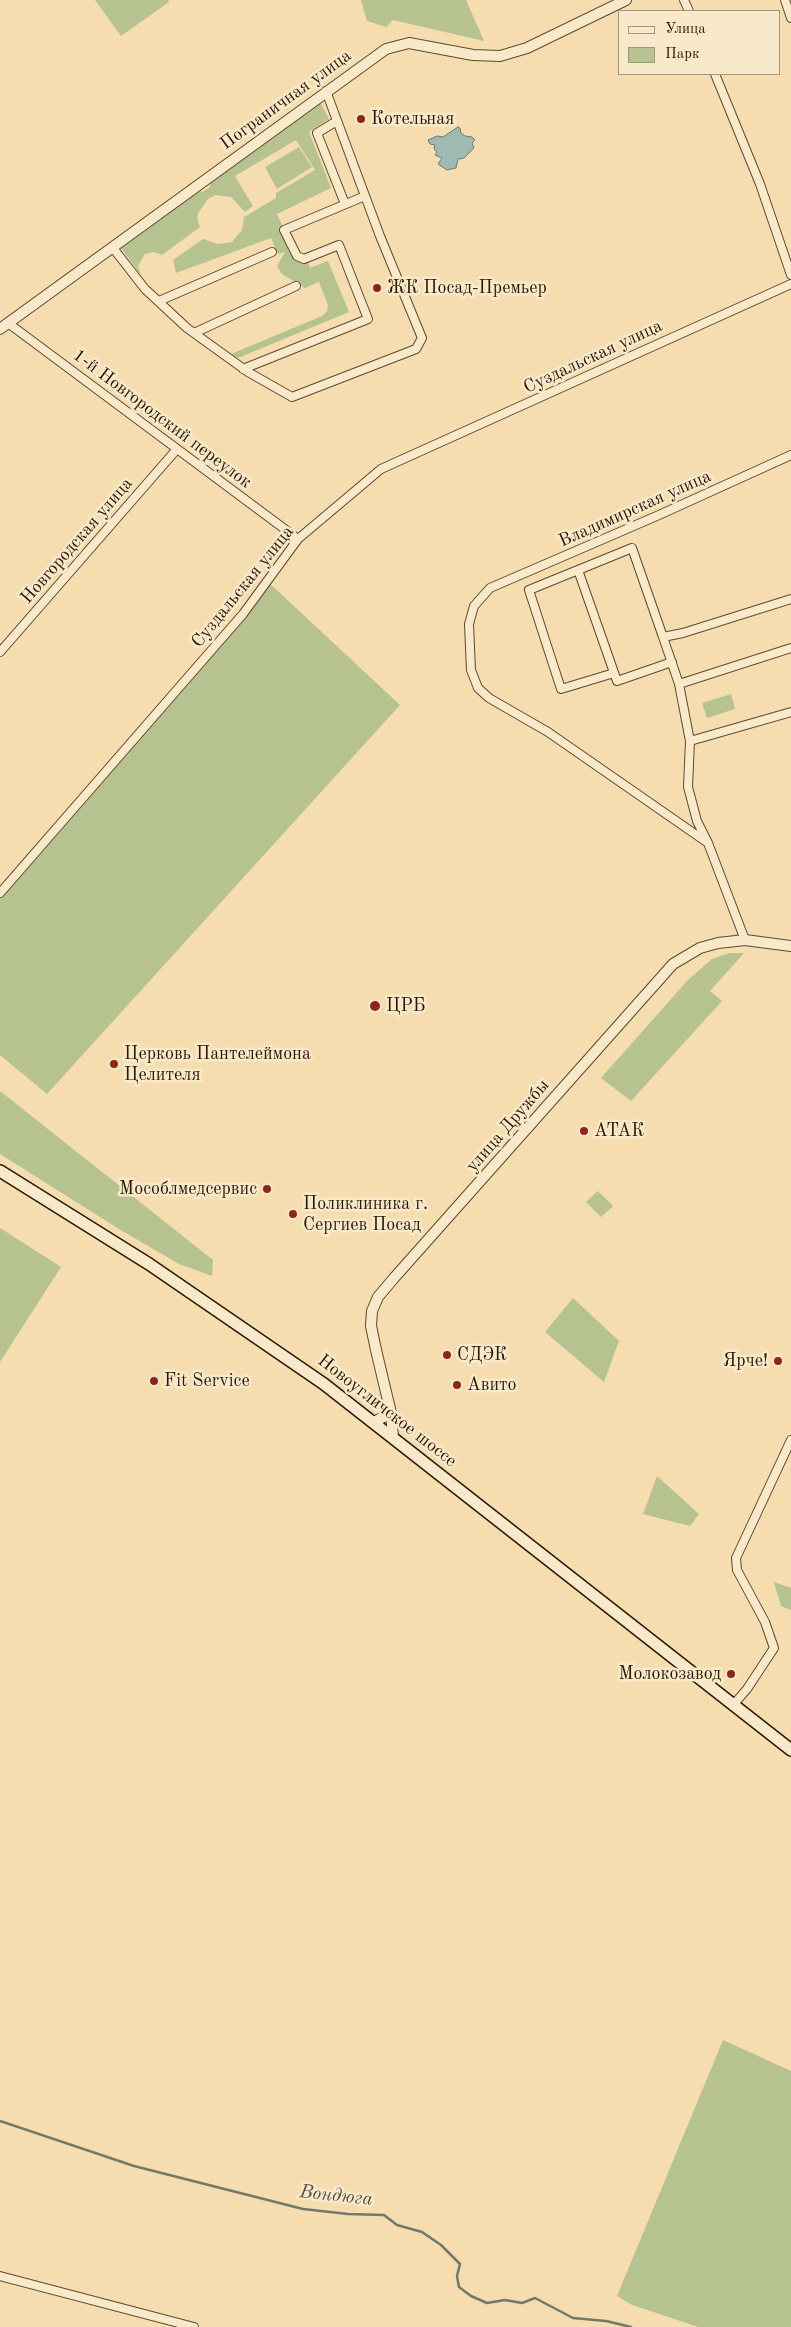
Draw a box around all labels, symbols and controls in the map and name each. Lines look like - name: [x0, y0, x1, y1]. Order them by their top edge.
- legend: [618, 10, 781, 75]
- text: Улица: [665, 22, 706, 37]
- street label: Пограничная улица: [216, 45, 356, 155]
- text: Парк: [665, 47, 700, 62]
- place label: Котельная: [371, 108, 454, 130]
- marker: Котельная: [355, 113, 367, 125]
- place label: ЖК Посад-Премьер: [387, 277, 547, 299]
- marker: ЖК Посад-Премьер: [371, 282, 383, 294]
- street label: Суздальская улица: [520, 315, 666, 399]
- street label: 1-й Новгородский переулок: [68, 345, 256, 493]
- street label: Владимирская улица: [555, 466, 715, 552]
- street label: Новгородская улица: [16, 473, 138, 609]
- street label: Суздальская улица: [187, 522, 299, 652]
- place label: ЦРБ: [386, 995, 425, 1017]
- marker: ЦРБ: [368, 999, 382, 1013]
- place label: Церковь Пантелеймона Целителя: [124, 1043, 311, 1086]
- marker: Церковь Пантелеймона Целителя: [108, 1058, 120, 1070]
- street label: улица Дружбы: [462, 1075, 554, 1177]
- place label: АТАК: [594, 1120, 644, 1142]
- marker: АТАК: [578, 1125, 590, 1137]
- place label: Мособлмедсервис: [119, 1178, 257, 1200]
- marker: Мособлмедсервис: [261, 1183, 273, 1195]
- place label: Поликлиника г. Сергиев Посад: [303, 1193, 428, 1236]
- marker: Поликлиника г. Сергиев Посад: [287, 1208, 299, 1220]
- place label: СДЭК: [457, 1344, 507, 1366]
- marker: СДЭК: [441, 1349, 453, 1361]
- street label: Новоугличское шоссе: [313, 1350, 461, 1472]
- place label: Ярче!: [723, 1350, 768, 1372]
- marker: Ярче!: [772, 1355, 784, 1367]
- place label: Fit Service: [164, 1370, 250, 1392]
- place label: Авито: [467, 1374, 516, 1396]
- marker: Fit Service: [148, 1375, 160, 1387]
- marker: Авито: [451, 1379, 463, 1391]
- place label: Молокозавод: [618, 1663, 721, 1685]
- marker: Молокозавод: [725, 1668, 737, 1680]
- water label: Вондюга: [298, 2181, 374, 2211]

